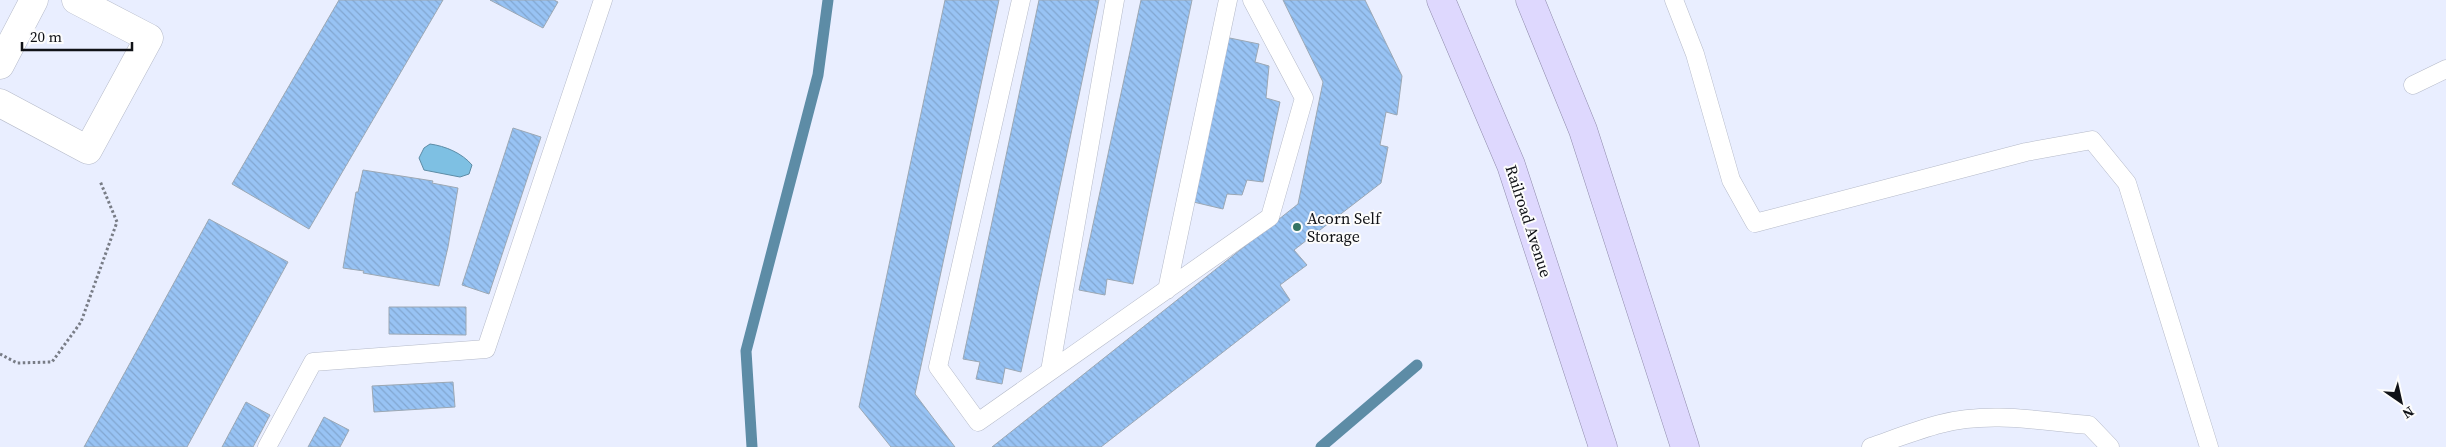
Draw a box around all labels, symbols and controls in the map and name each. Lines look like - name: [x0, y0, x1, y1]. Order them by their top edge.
- scale bar: [22, 20, 132, 52]
- text: 20 m: [30, 26, 62, 47]
- street label: Railroad Avenue: [1500, 162, 1558, 280]
- place label: Acorn Self Storage: [1307, 207, 1382, 247]
- marker: Acorn Self Storage: [1291, 221, 1303, 233]
- north arrow: [2376, 377, 2426, 427]
- text: N: [2398, 402, 2418, 424]

